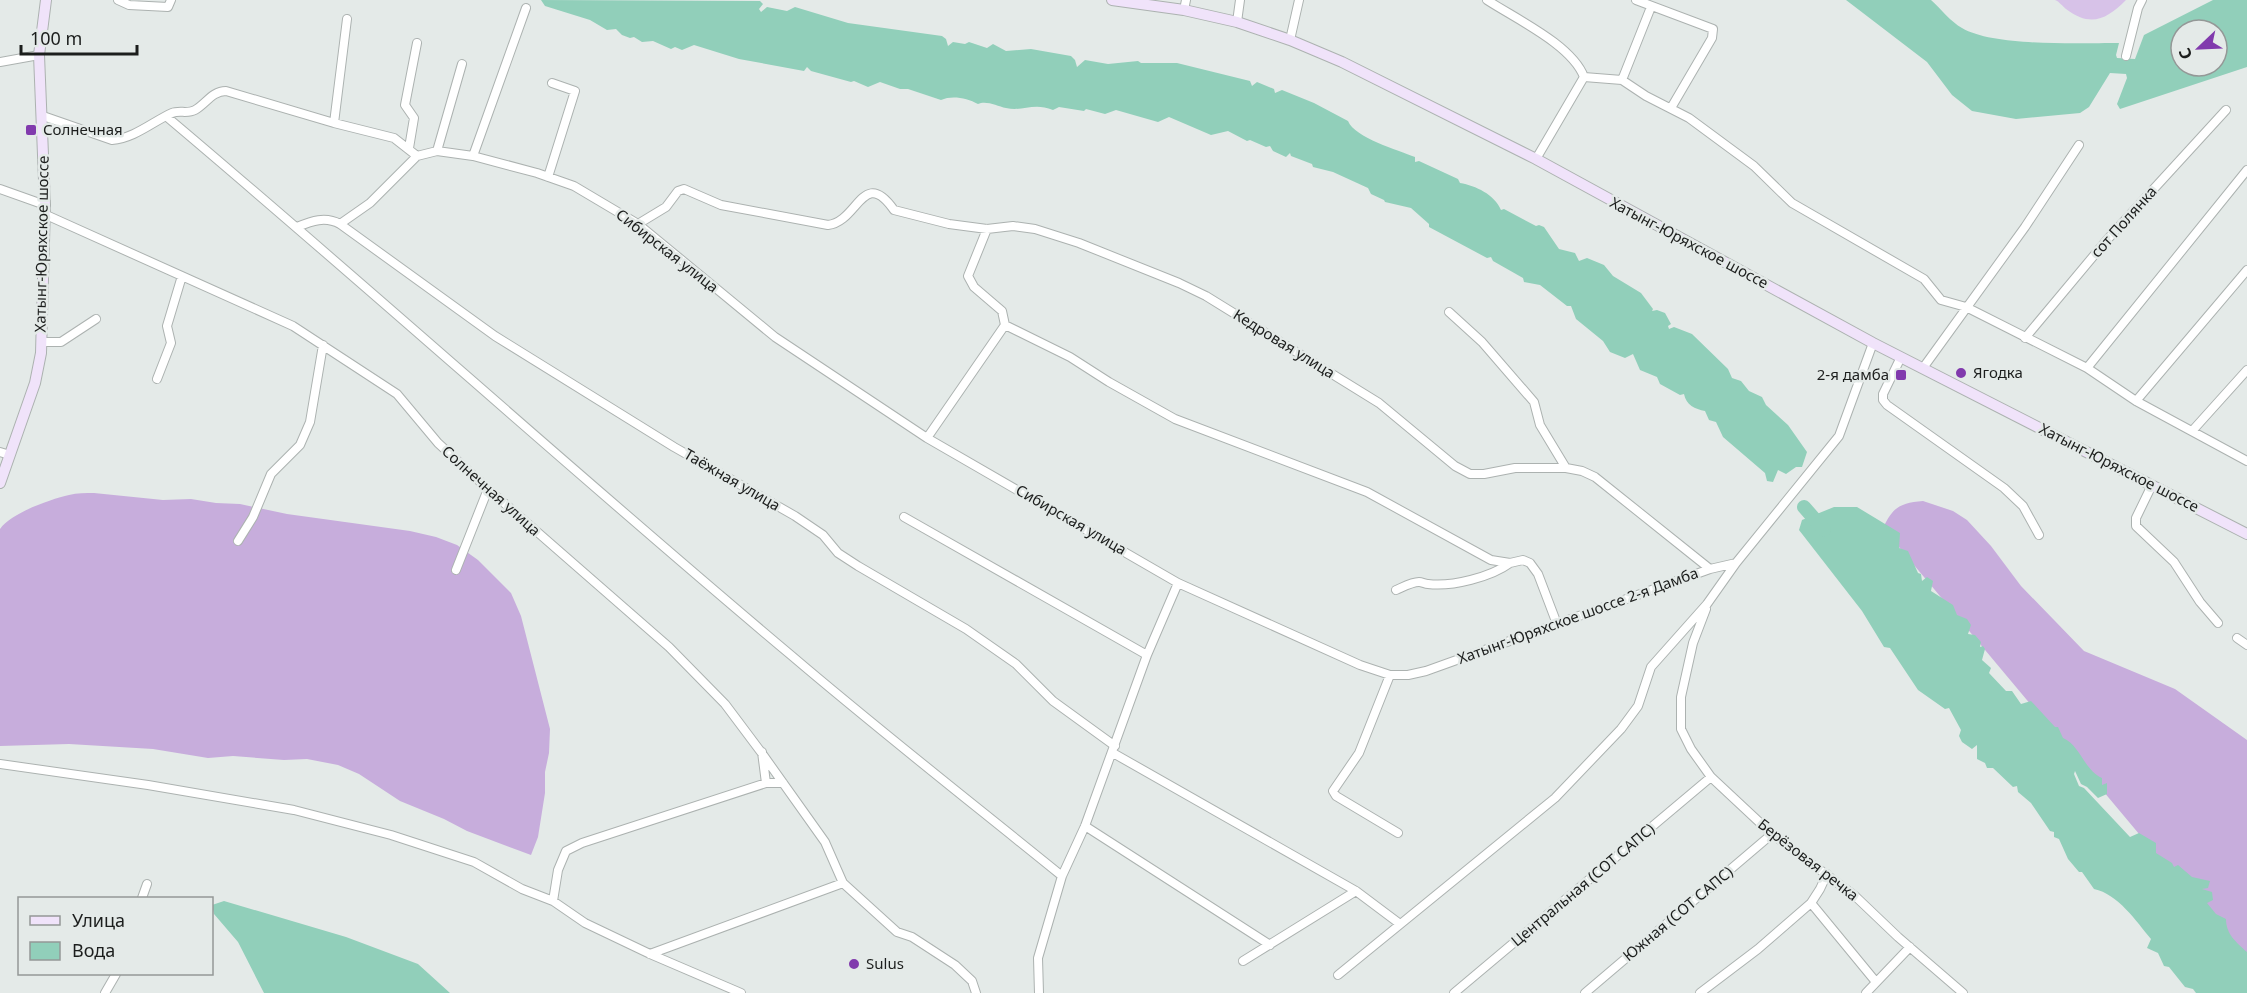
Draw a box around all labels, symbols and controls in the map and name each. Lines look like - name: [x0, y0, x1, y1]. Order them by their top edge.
- scale bar: [21, 18, 136, 56]
- north arrow: [2169, 18, 2229, 78]
- text: 100 m: [30, 26, 82, 50]
- text: С: [2173, 45, 2197, 63]
- place label: Солнечная: [43, 119, 123, 139]
- marker: Солнечная: [24, 123, 38, 137]
- street label: Хатынг-Юряхское шоссе: [29, 155, 53, 333]
- street label: сот Полянка: [2086, 181, 2161, 261]
- street label: Хатынг-Юряхское шоссе: [1607, 192, 1772, 292]
- street label: Сибирская улица: [612, 204, 723, 297]
- street label: Кедровая улица: [1230, 304, 1339, 382]
- place label: Ягодка: [1973, 362, 2023, 382]
- place label: 2-я дамба: [1817, 364, 1889, 384]
- marker: Ягодка: [1954, 366, 1968, 380]
- marker: 2-я дамба: [1894, 368, 1908, 382]
- street label: Хатынг-Юряхское шоссе: [2036, 418, 2203, 516]
- street label: Солнечная улица: [438, 441, 545, 540]
- street label: Таёжная улица: [681, 443, 784, 515]
- street label: Сибирская улица: [1012, 479, 1131, 559]
- street label: Хатынг-Юряхское шоссе 2-я Дамба: [1455, 562, 1701, 668]
- street label: Берёзовая речка: [1754, 814, 1863, 905]
- street label: Центральная (СОТ САПС): [1506, 818, 1658, 950]
- street label: Южная (СОТ САПС): [1618, 861, 1737, 965]
- legend: [18, 897, 213, 975]
- text: Улица: [72, 908, 125, 932]
- text: Вода: [72, 938, 115, 962]
- place label: Sulus: [866, 953, 904, 973]
- marker: Sulus: [847, 957, 861, 971]

